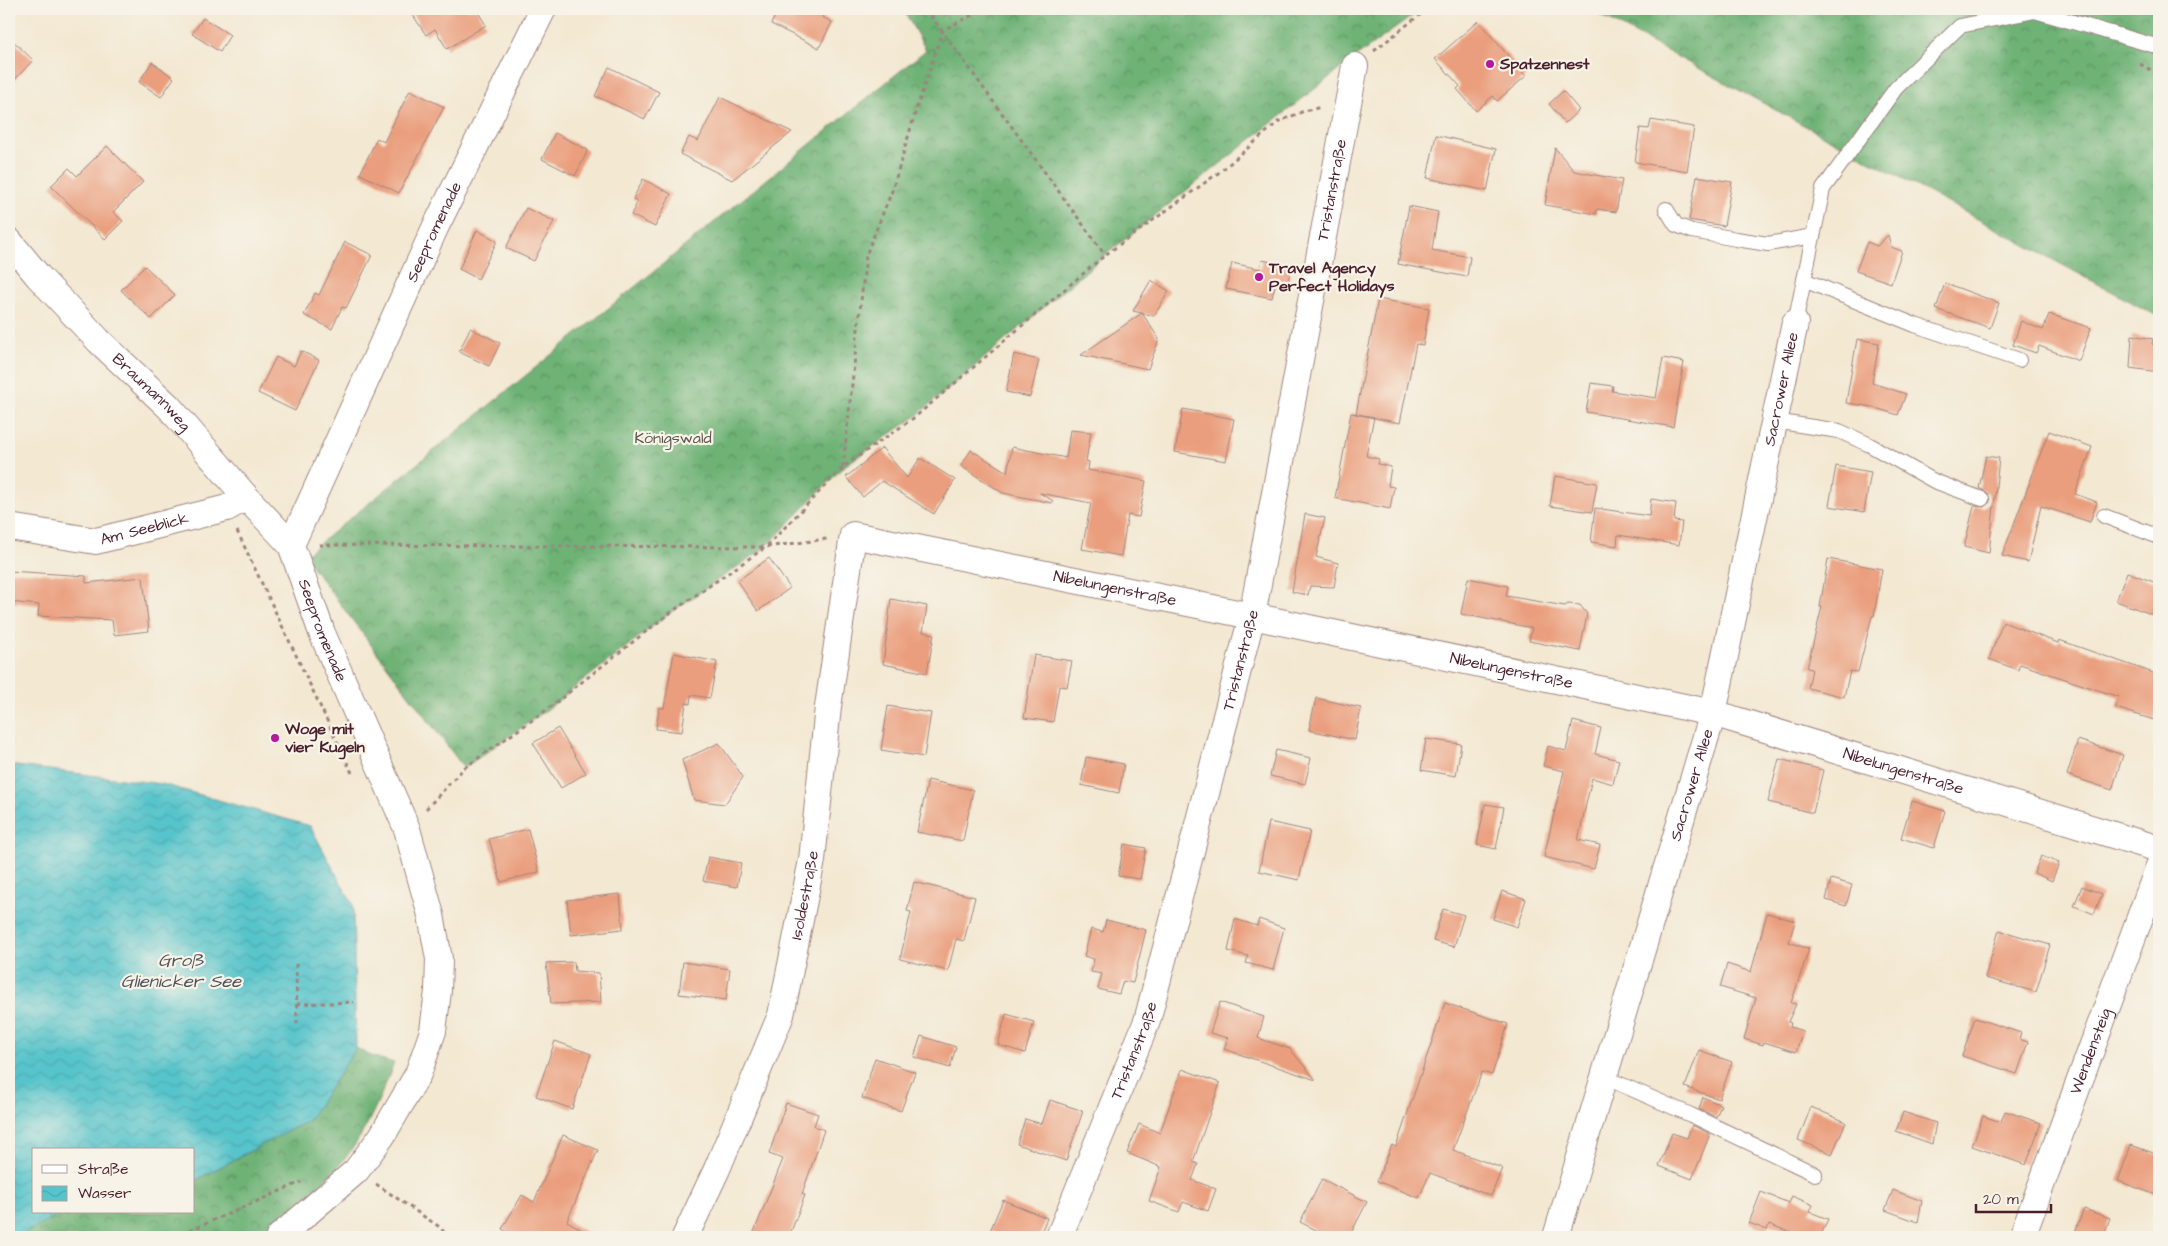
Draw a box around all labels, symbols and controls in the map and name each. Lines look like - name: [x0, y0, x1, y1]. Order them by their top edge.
- place label: Spatzennest: [1499, 53, 1590, 75]
- marker: Spatzennest: [1484, 58, 1496, 70]
- street label: Tristanstraße: [1311, 137, 1352, 243]
- street label: Seepromenade: [401, 178, 467, 286]
- place label: Travel Agency Perfect Holidays: [1268, 257, 1395, 298]
- marker: Travel Agency Perfect Holidays: [1253, 271, 1265, 283]
- street label: Sacrower Allee: [1758, 330, 1804, 448]
- street label: Braumannweg: [107, 348, 196, 437]
- park label: Königswald: [634, 427, 712, 450]
- street label: Am Seeblick: [98, 507, 191, 551]
- street label: Nibelungenstraße: [1052, 565, 1179, 611]
- street label: Seepromenade: [293, 576, 353, 685]
- street label: Tristanstraße: [1217, 608, 1264, 713]
- street label: Nibelungenstraße: [1448, 647, 1575, 694]
- place label: Woge mit vier Kugeln: [284, 718, 365, 760]
- street label: Sacrower Allee: [1664, 726, 1719, 843]
- marker: Woge mit vier Kugeln: [269, 732, 281, 744]
- street label: Nibelungenstraße: [1840, 742, 1967, 800]
- street label: Isoldestraße: [785, 849, 824, 942]
- water label: Groß Glienicker See: [121, 948, 242, 994]
- street label: Tristanstraße: [1105, 999, 1163, 1103]
- street label: Wendensteig: [2065, 1005, 2118, 1097]
- legend: [32, 1148, 195, 1214]
- text: Straße: [78, 1159, 128, 1180]
- scale bar: [1976, 1181, 2050, 1213]
- text: Wasser: [78, 1183, 131, 1204]
- text: 20 m: [1983, 1189, 2019, 1210]

